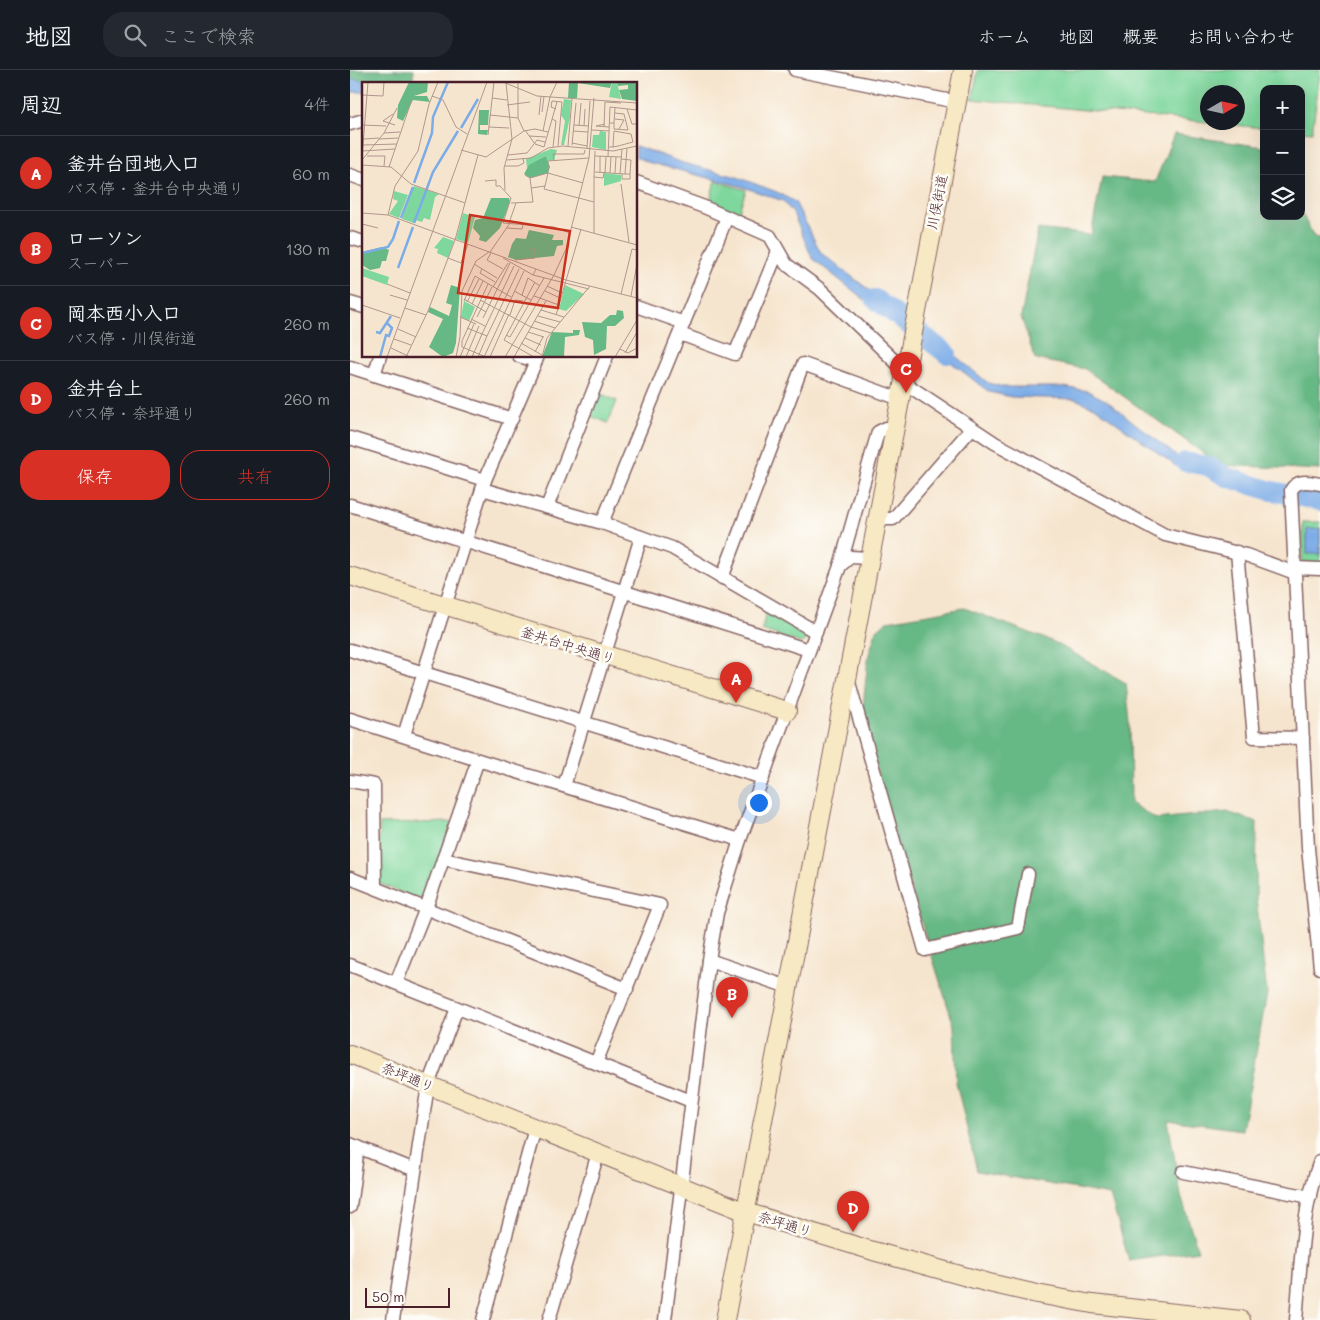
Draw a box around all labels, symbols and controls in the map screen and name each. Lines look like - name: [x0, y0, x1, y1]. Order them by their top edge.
- search box: [103, 12, 453, 57]
- text: 地図: [25, 20, 73, 51]
- icon: search: [121, 21, 149, 49]
- text: ここで検索: [161, 23, 256, 48]
- text: ホーム: [978, 24, 1031, 48]
- text: 地図: [1059, 24, 1095, 48]
- text: 概要: [1123, 24, 1159, 48]
- text: お問い合わせ: [1187, 24, 1295, 48]
- inset map: [362, 82, 638, 358]
- north arrow: [1200, 85, 1245, 130]
- map controls: [1260, 85, 1305, 220]
- button: +: [1260, 85, 1305, 130]
- text: 周辺: [20, 90, 62, 117]
- text: 4件: [305, 93, 330, 114]
- button: −: [1260, 130, 1305, 175]
- text: 釜井台団地入口: [67, 150, 200, 175]
- text: A: [30, 163, 42, 184]
- text: 60 m: [293, 163, 330, 184]
- street label: 川俣街道: [922, 173, 951, 231]
- button: layers: [1260, 175, 1305, 220]
- text: バス停 · 釜井台中央通り: [67, 177, 244, 198]
- text: ローソン: [67, 225, 143, 250]
- text: B: [31, 238, 41, 259]
- text: 130 m: [286, 238, 330, 259]
- text: スーパー: [67, 252, 130, 273]
- text: 岡本西小入口: [67, 300, 181, 325]
- text: C: [30, 313, 42, 334]
- text: 260 m: [284, 313, 330, 334]
- text: バス停 · 川俣街道: [67, 327, 196, 348]
- pin: C: [890, 352, 922, 393]
- text: 金井台上: [67, 375, 143, 400]
- text: D: [30, 388, 42, 409]
- text: 260 m: [284, 388, 330, 409]
- text: バス停 · 奈坪通り: [67, 402, 196, 423]
- button: 保存: [20, 450, 170, 500]
- button: 共有: [180, 450, 330, 500]
- street label: 釜井台中央通り: [519, 621, 618, 668]
- pin: A: [720, 662, 752, 703]
- your location: [746, 790, 772, 816]
- pin: B: [716, 977, 748, 1018]
- street label: 奈坪通り: [379, 1057, 438, 1096]
- pin: D: [837, 1191, 869, 1232]
- street label: 奈坪通り: [756, 1206, 815, 1241]
- scale bar: [365, 1285, 450, 1308]
- text: 50 m: [372, 1287, 404, 1306]

